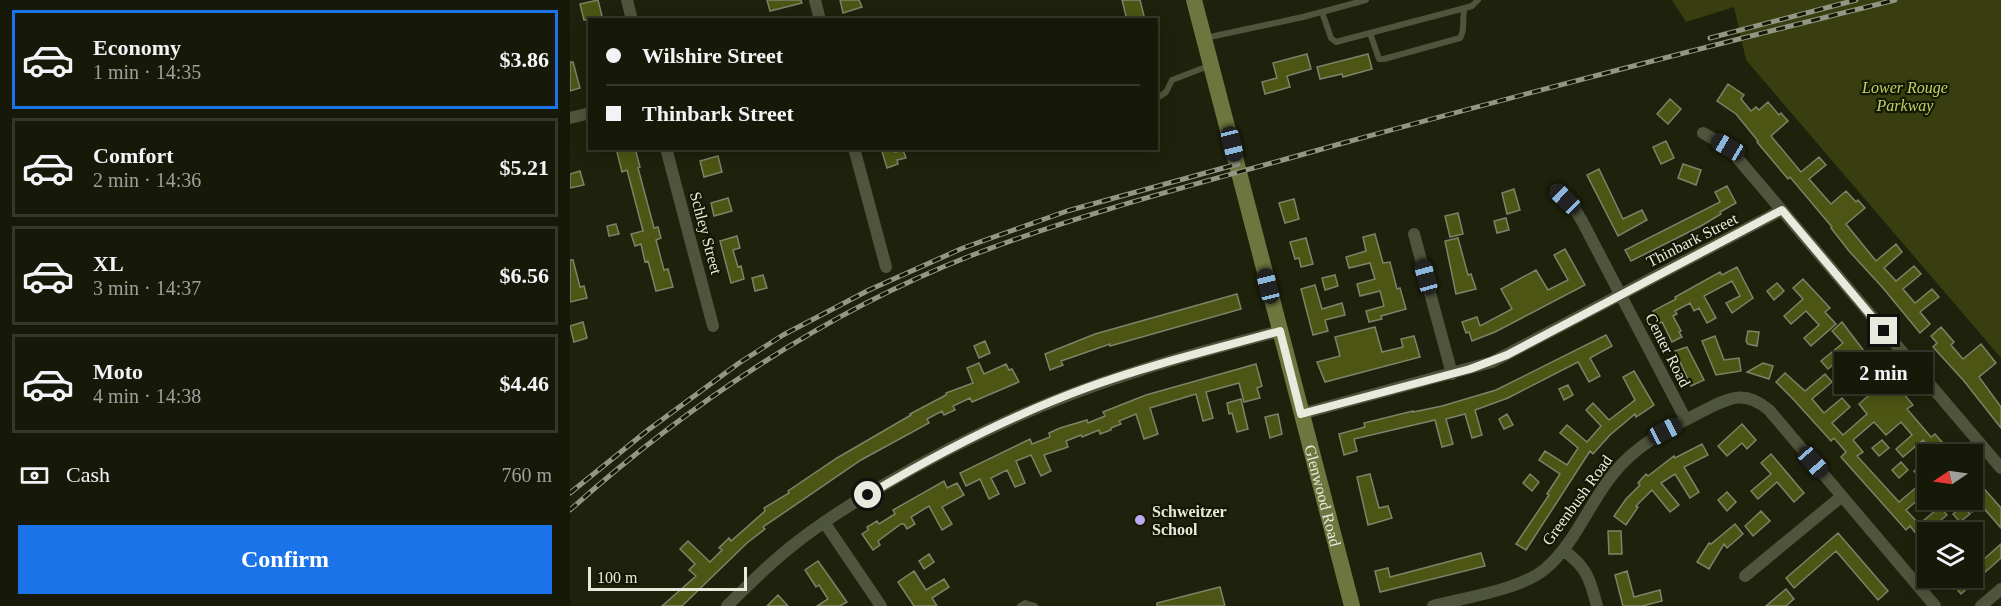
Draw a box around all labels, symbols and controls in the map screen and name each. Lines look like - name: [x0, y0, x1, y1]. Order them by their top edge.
- icon: car: [21, 33, 75, 87]
- text: Economy: [93, 35, 181, 60]
- text: Wilshire Street: [642, 43, 783, 68]
- text: $3.86: [500, 47, 549, 72]
- text: 1 min · 14:35: [93, 61, 201, 83]
- park label: Lower Rouge Parkway: [1861, 79, 1948, 115]
- text: Thinbark Street: [642, 101, 794, 126]
- car: [1219, 124, 1245, 164]
- car: [1708, 130, 1748, 164]
- icon: car: [21, 141, 75, 195]
- text: Comfort: [93, 143, 174, 168]
- text: $5.21: [500, 155, 549, 180]
- text: 2 min · 14:36: [93, 169, 201, 191]
- car: [1546, 180, 1584, 218]
- street label: Schley Street: [686, 190, 725, 277]
- street label: Thinbark Street: [1644, 209, 1741, 270]
- icon: car: [21, 249, 75, 303]
- text: XL: [93, 251, 124, 276]
- car: [1413, 257, 1439, 297]
- text: $6.56: [500, 263, 549, 288]
- car: [1255, 266, 1281, 306]
- text: 3 min · 14:37: [93, 277, 201, 299]
- street label: Center Road: [1642, 310, 1694, 390]
- route end: [1870, 317, 1897, 344]
- callout: 2 min: [1834, 352, 1934, 394]
- icon: car: [21, 357, 75, 411]
- text: Moto: [93, 359, 143, 384]
- text: 2 min: [1859, 362, 1908, 384]
- text: $4.46: [500, 371, 549, 396]
- text: 4 min · 14:38: [93, 385, 201, 407]
- car: [1645, 415, 1685, 447]
- street label: Glenwood Road: [1302, 443, 1345, 548]
- car: [1794, 443, 1832, 481]
- north arrow: [1917, 444, 1983, 510]
- map controls: [1917, 444, 1983, 588]
- street label: Greenbush Road: [1539, 452, 1615, 548]
- icon: cash: [18, 459, 51, 492]
- text: Cash: [66, 462, 110, 487]
- text: 760 m: [501, 464, 552, 486]
- route start: [854, 481, 881, 508]
- place label: Schweitzer School: [1152, 503, 1227, 538]
- marker: Schweitzer School: [1133, 513, 1147, 527]
- button: layers: [1917, 522, 1983, 588]
- button: Confirm: [18, 525, 552, 594]
- scale bar: [588, 564, 747, 592]
- text: 100 m: [597, 569, 637, 586]

